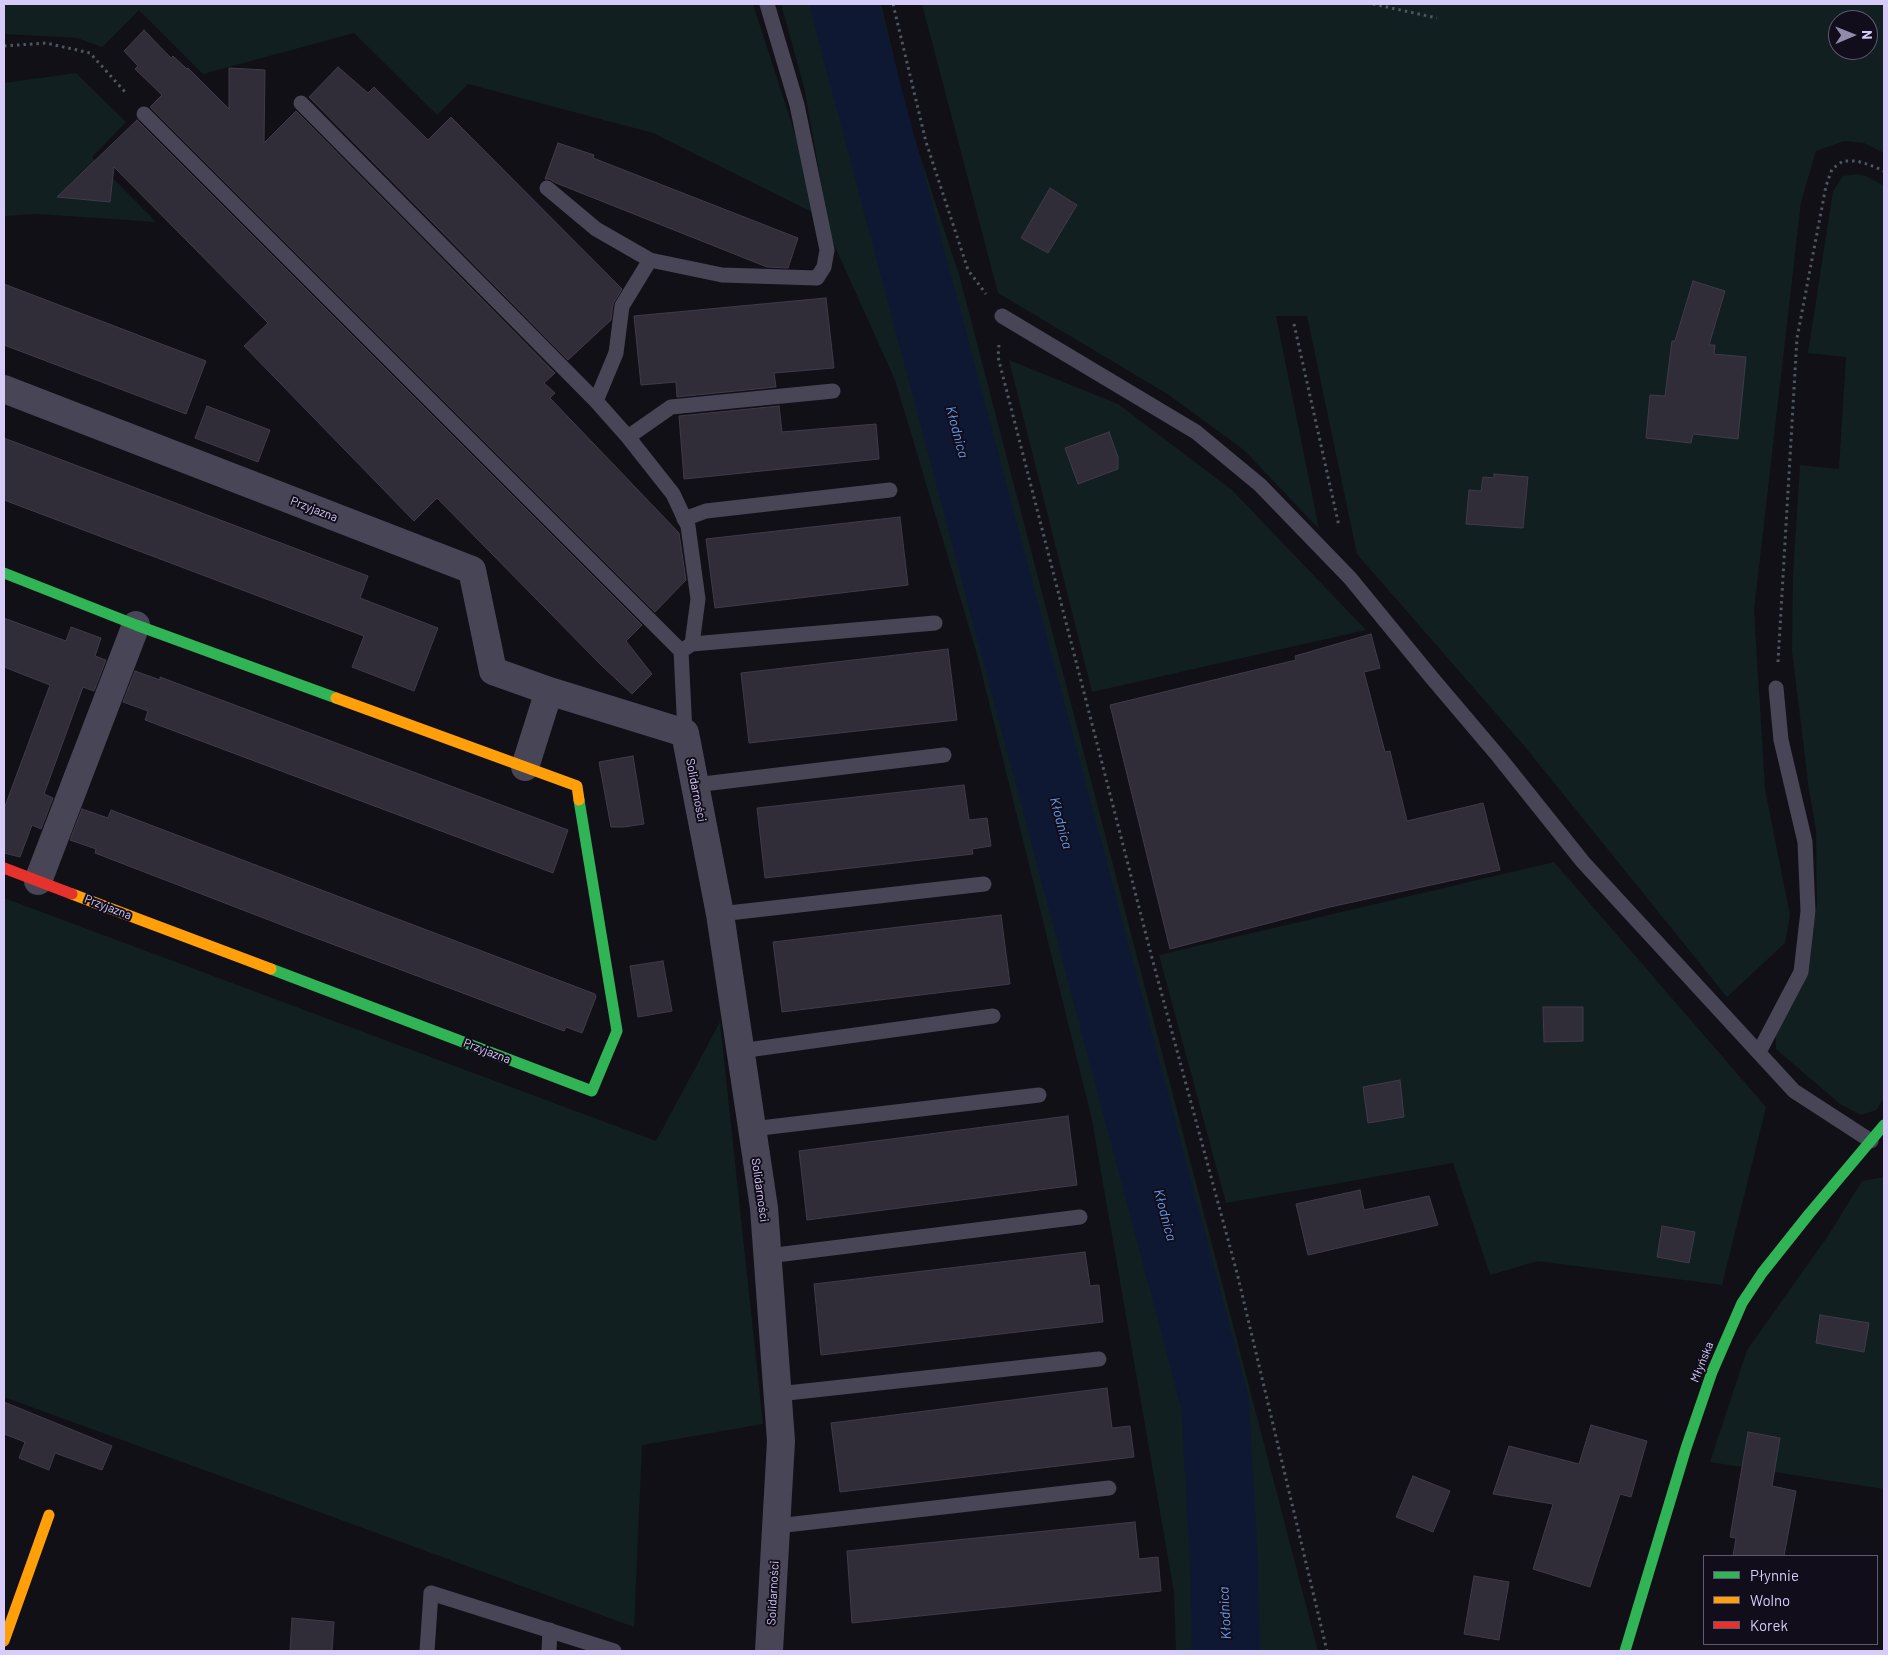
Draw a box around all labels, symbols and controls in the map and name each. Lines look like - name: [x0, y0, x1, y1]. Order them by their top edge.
- north arrow: [1828, 10, 1878, 60]
- text: N: [1859, 30, 1876, 40]
- water label: Kłodnica: [942, 404, 972, 460]
- street label: Przyjazna: [288, 493, 340, 525]
- street label: Solidarności: [683, 757, 709, 823]
- water label: Kłodnica: [1046, 795, 1076, 851]
- street label: Przyjazna: [82, 891, 134, 923]
- street label: Przyjazna: [461, 1035, 513, 1067]
- street label: Solidarności: [748, 1157, 772, 1223]
- water label: Kłodnica: [1150, 1187, 1180, 1243]
- street label: Młyńska: [1687, 1340, 1717, 1384]
- legend: [1703, 1555, 1878, 1645]
- street label: Solidarności: [764, 1560, 782, 1626]
- text: Płynnie: [1750, 1566, 1799, 1584]
- water label: Kłodnica: [1215, 1586, 1235, 1640]
- text: Wolno: [1750, 1591, 1790, 1609]
- text: Korek: [1750, 1616, 1788, 1634]

